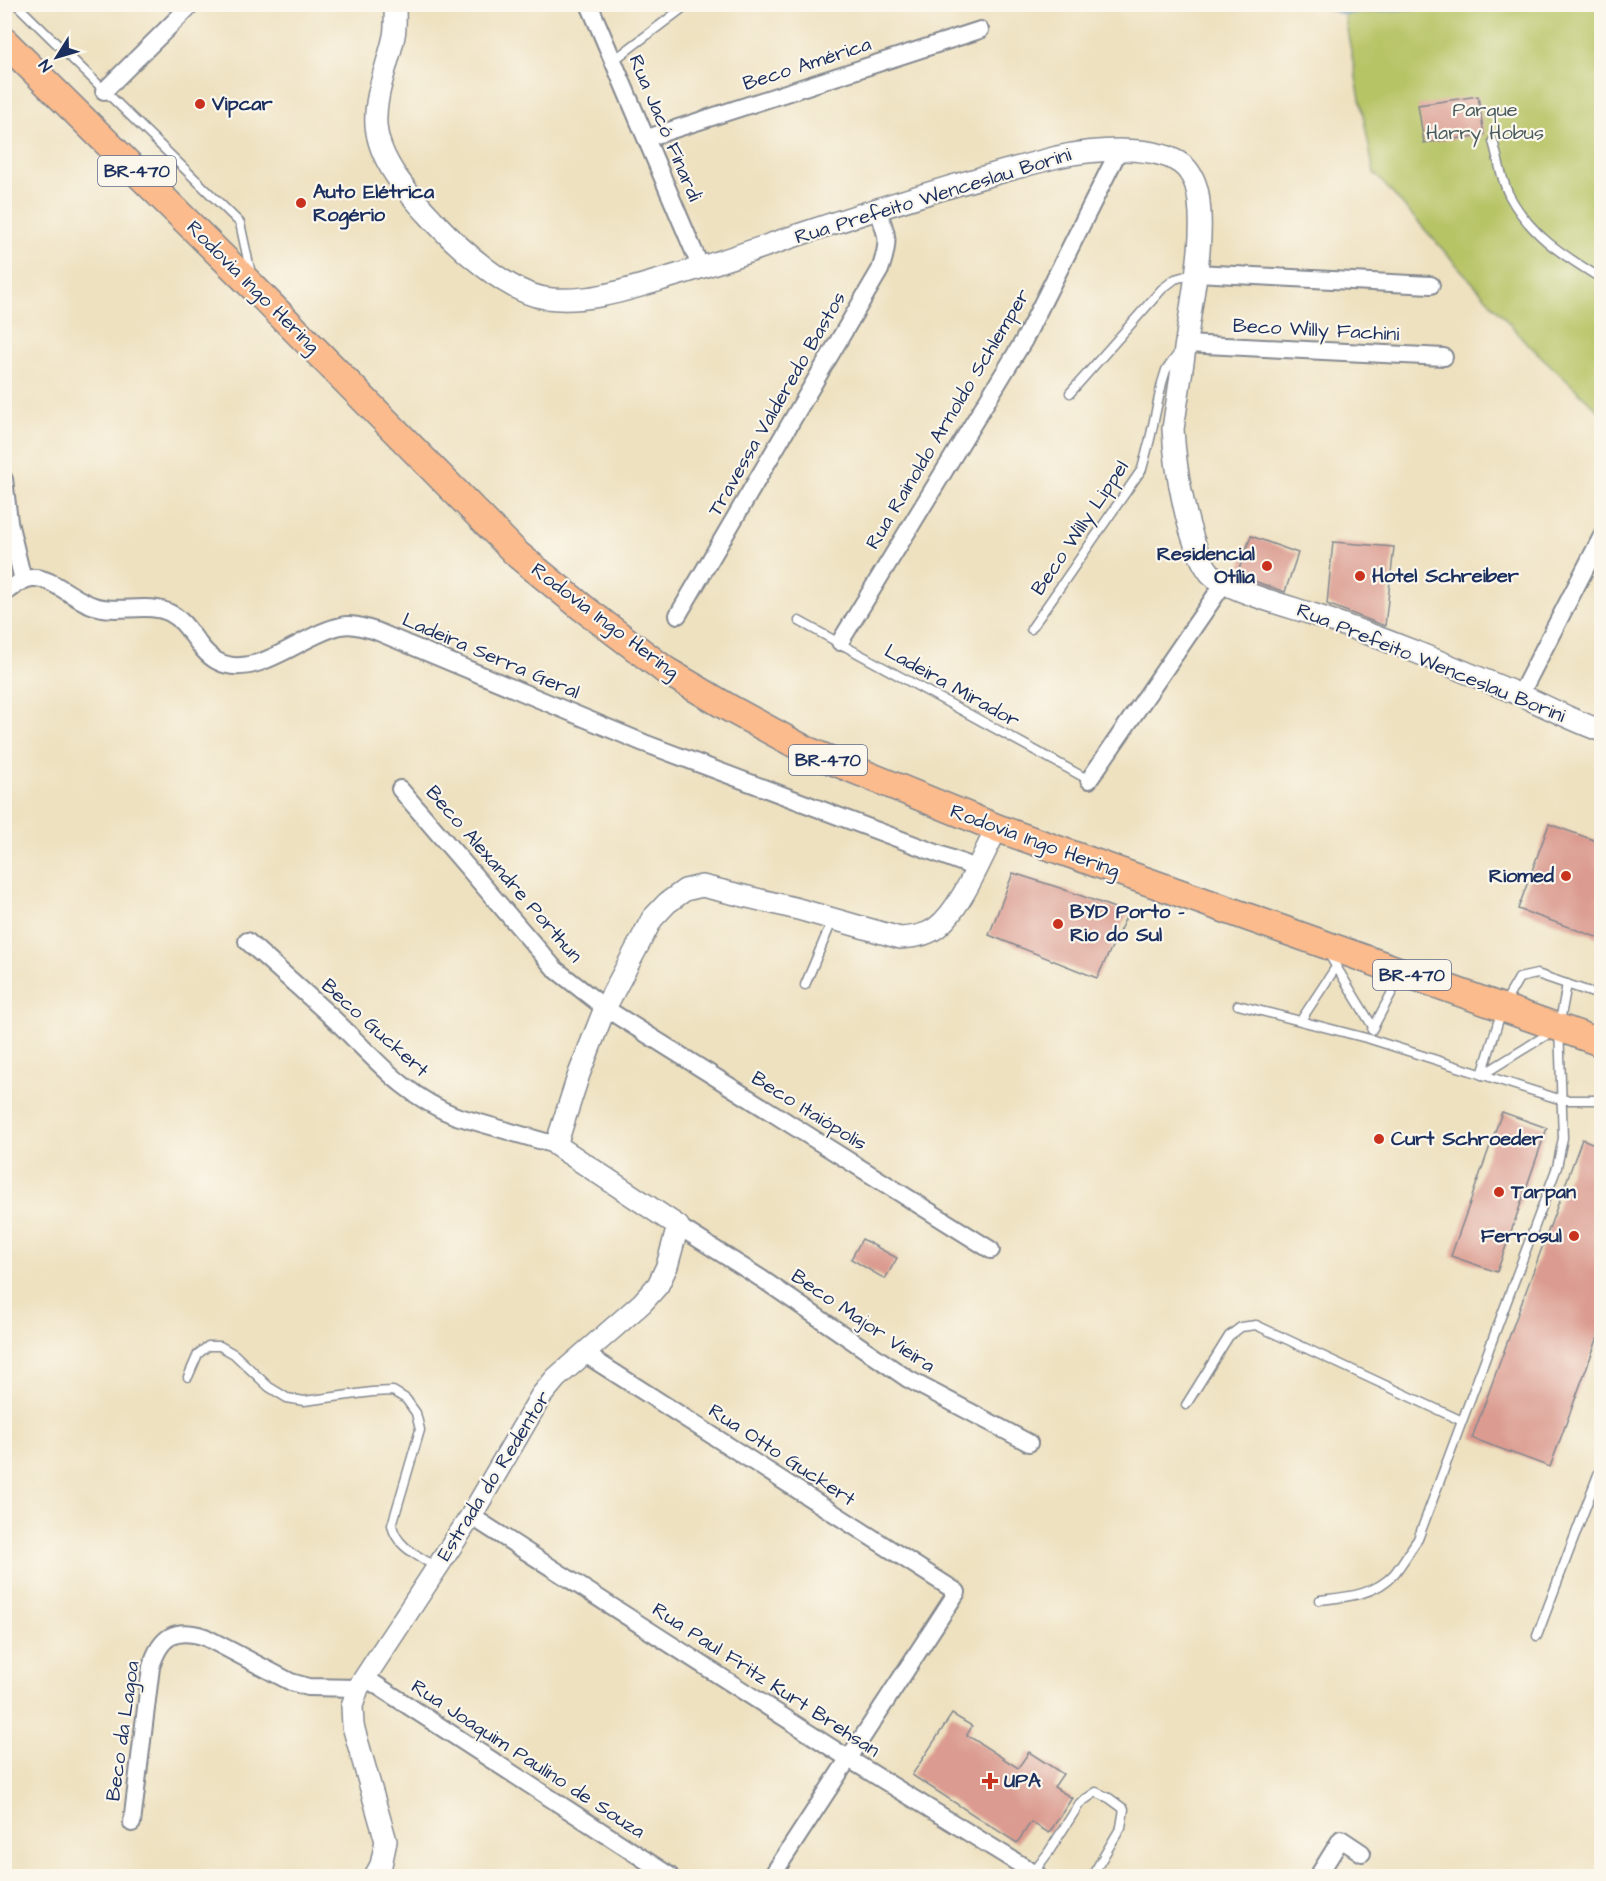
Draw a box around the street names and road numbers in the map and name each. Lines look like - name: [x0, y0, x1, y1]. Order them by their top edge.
- street label: Beco América: [739, 30, 875, 98]
- street label: Rua Jacó Finardi: [622, 50, 708, 206]
- street label: Rua Prefeito Wenceslau Borini: [791, 141, 1075, 251]
- road number: BR-470: [98, 156, 176, 186]
- street label: Rodovia Ingo Hering: [179, 214, 326, 361]
- street label: Rua Rainoldo Arnoldo Schlemper: [859, 283, 1037, 555]
- street label: Travessa Valderedo Bastos: [701, 286, 853, 522]
- street label: Beco Willy Fachini: [1232, 312, 1400, 349]
- street label: Beco Willy Lippel: [1024, 455, 1136, 602]
- street label: Rodovia Ingo Hering: [525, 556, 685, 687]
- street label: Rua Prefeito Wenceslau Borini: [1292, 596, 1570, 730]
- street label: Ladeira Serra Geral: [398, 606, 584, 706]
- street label: Ladeira Mirador: [879, 637, 1025, 735]
- road number: BR-470: [789, 745, 867, 775]
- street label: Beco Alexandre Porthun: [419, 779, 589, 969]
- street label: Rodovia Ingo Hering: [946, 797, 1124, 886]
- road number: BR-470: [1373, 960, 1451, 990]
- street label: Beco Guckert: [315, 972, 435, 1084]
- street label: Beco Itaiópolis: [746, 1064, 872, 1158]
- street label: Beco Major Vieira: [785, 1262, 941, 1380]
- street label: Estrada do Redentor: [430, 1386, 558, 1566]
- street label: Rua Otto Guckert: [703, 1397, 861, 1513]
- street label: Rua Paul Fritz Kurt Brehsan: [647, 1596, 885, 1764]
- street label: Beco da Lagoa: [99, 1659, 148, 1803]
- street label: Rua Joaquim Paulino de Souza: [406, 1673, 650, 1845]

